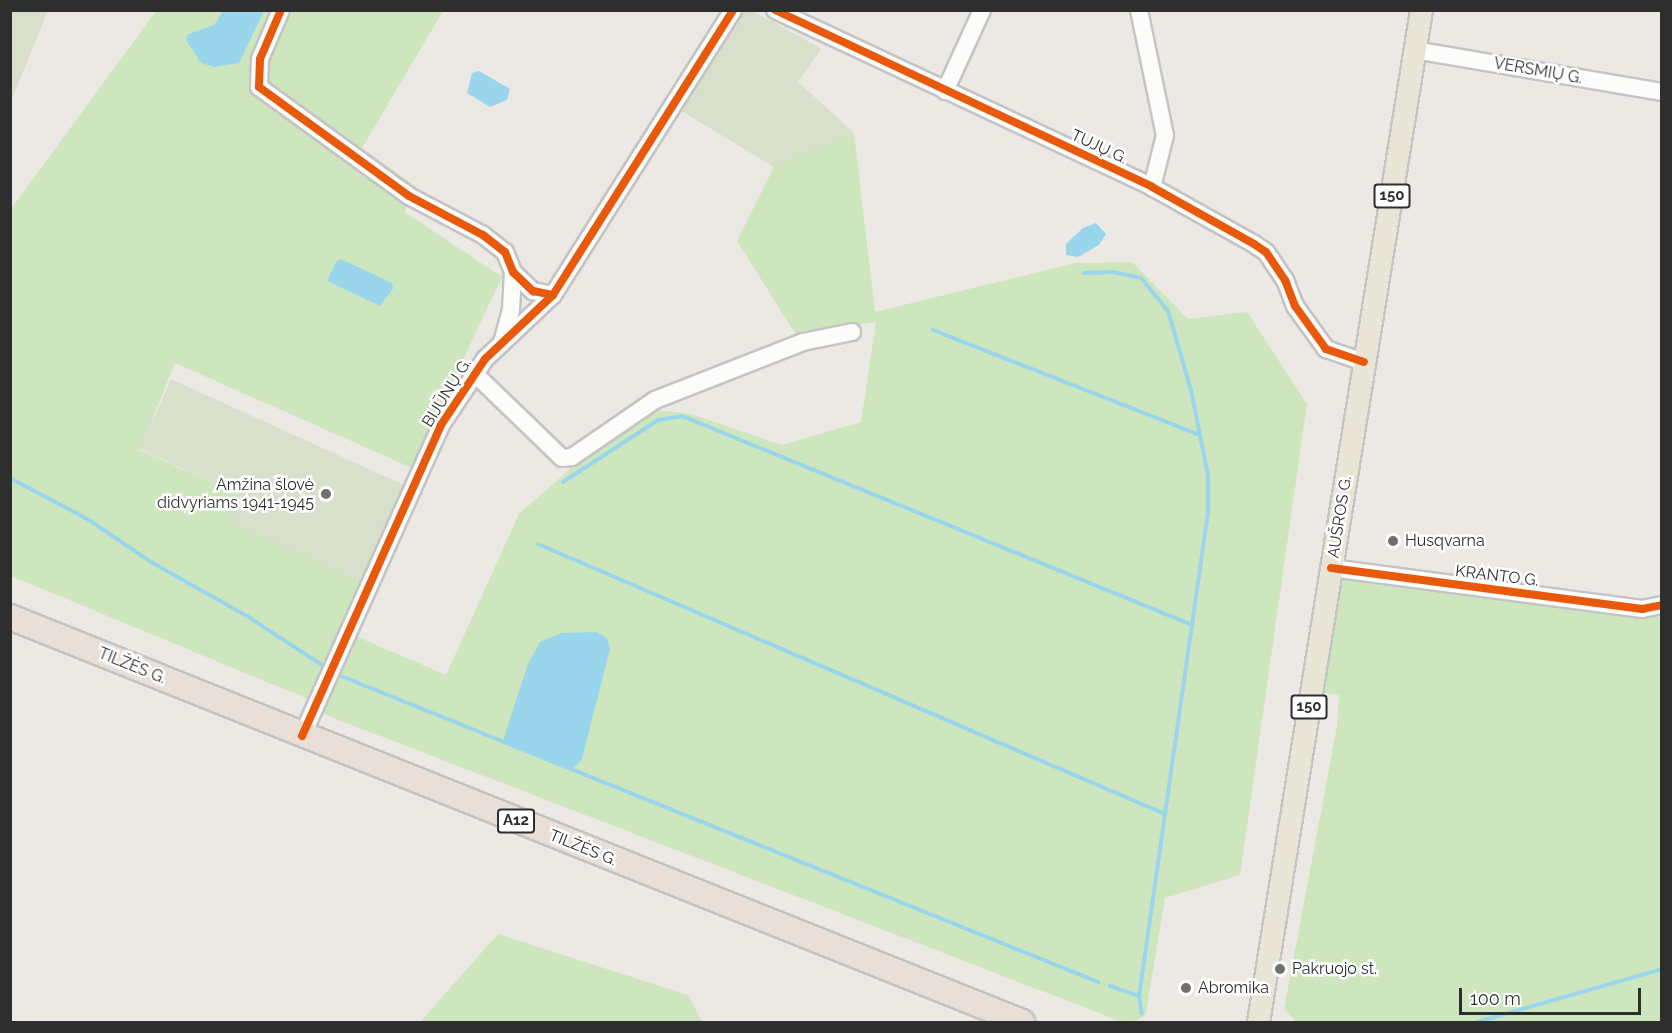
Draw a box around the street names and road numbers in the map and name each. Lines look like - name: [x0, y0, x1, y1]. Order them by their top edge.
- street label: VERSMIŲ G.: [1492, 54, 1584, 88]
- street label: TUJŲ G.: [1068, 126, 1130, 168]
- road number: 150: [1372, 184, 1412, 208]
- street label: BIJŪNŲ G.: [418, 355, 476, 431]
- street label: AUŠROS G.: [1324, 475, 1356, 559]
- street label: KRANTO G.: [1454, 561, 1540, 591]
- street label: TILŽĖS G.: [95, 644, 169, 688]
- road number: 150: [1290, 695, 1328, 719]
- road number: A12: [496, 809, 536, 833]
- street label: TILŽĖS G.: [546, 826, 620, 870]

